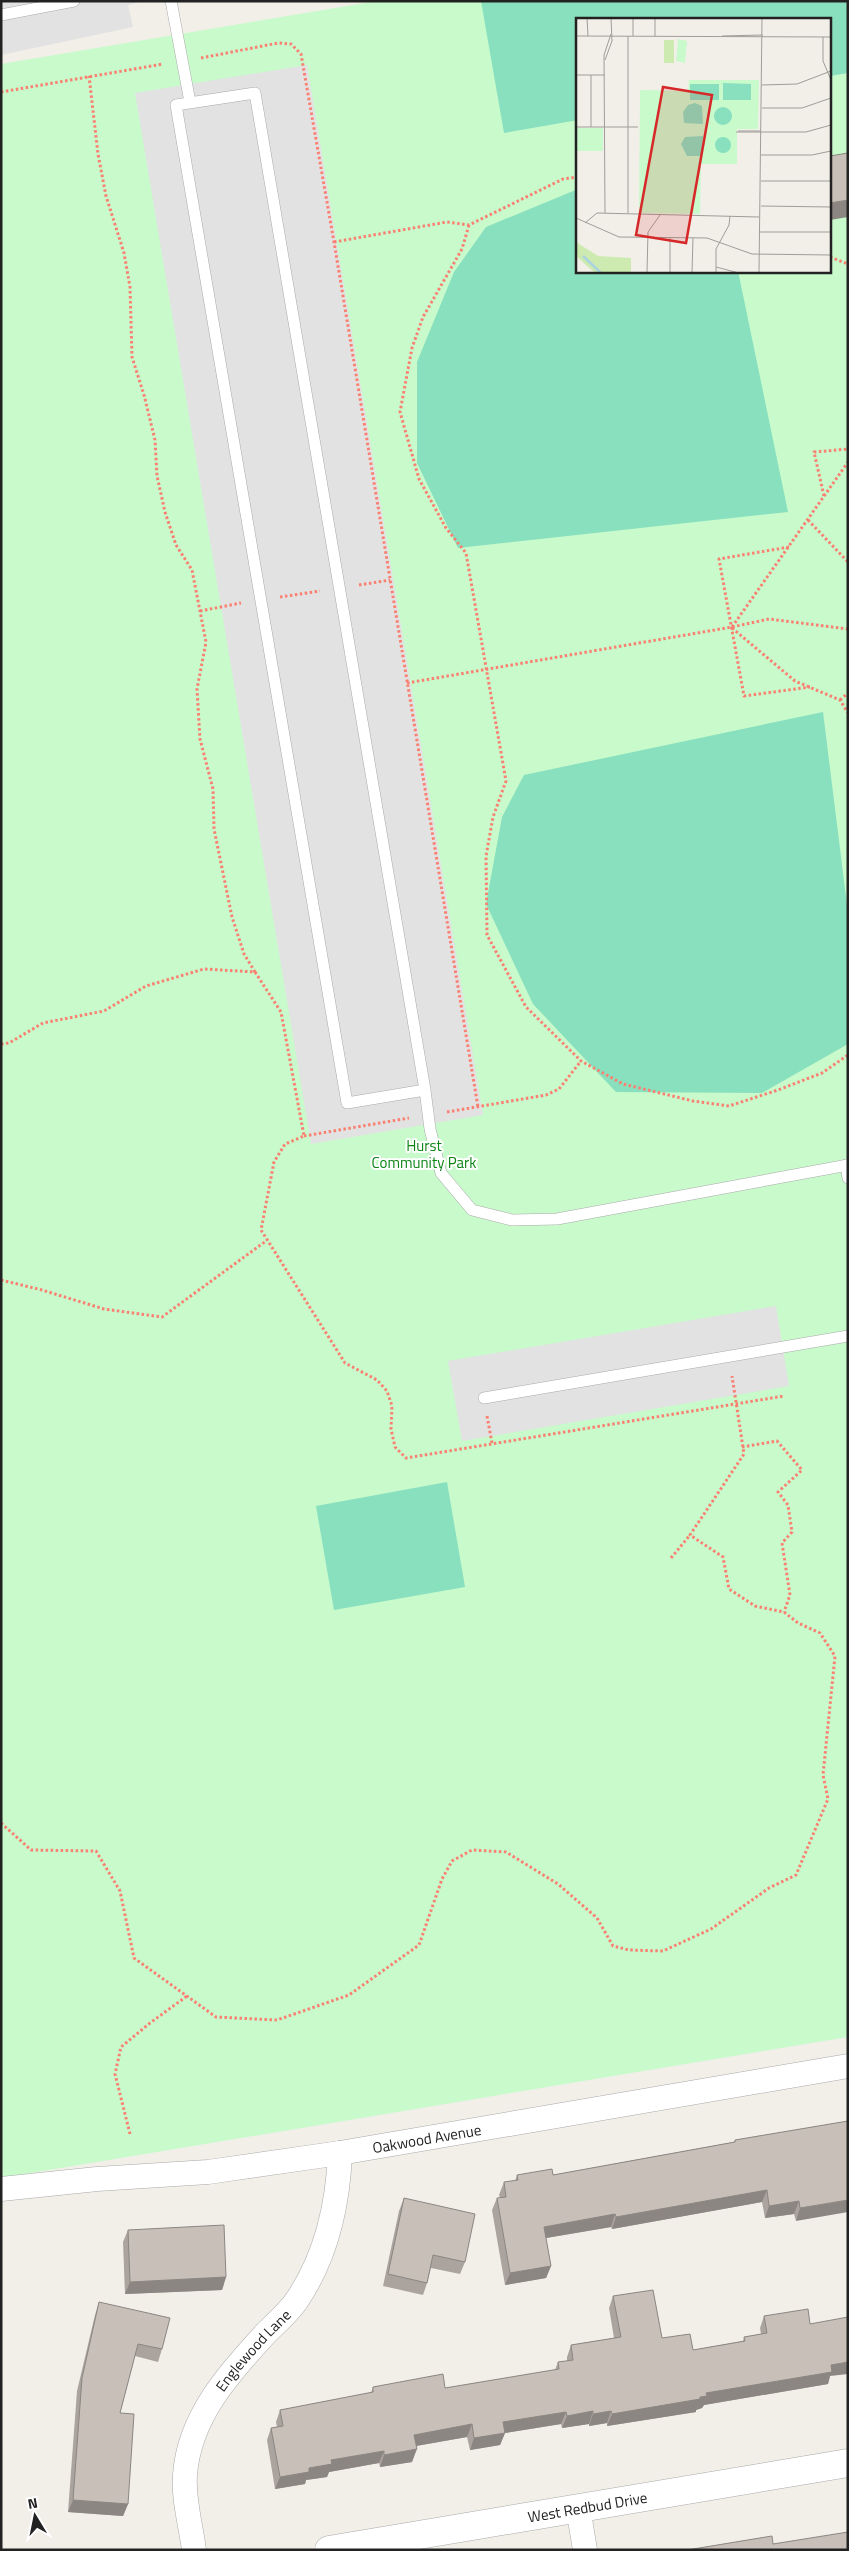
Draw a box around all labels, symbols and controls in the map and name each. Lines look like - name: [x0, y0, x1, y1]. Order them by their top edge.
- inset map: [576, 18, 832, 272]
- park label: Hurst Community Park: [372, 1134, 476, 1174]
- street label: Oakwood Avenue: [370, 2118, 483, 2159]
- street label: Englewood Lane: [209, 2304, 296, 2396]
- street label: West Redbud Drive: [526, 2485, 649, 2528]
- north arrow: [10, 2491, 60, 2541]
- text: N: [26, 2492, 39, 2514]

